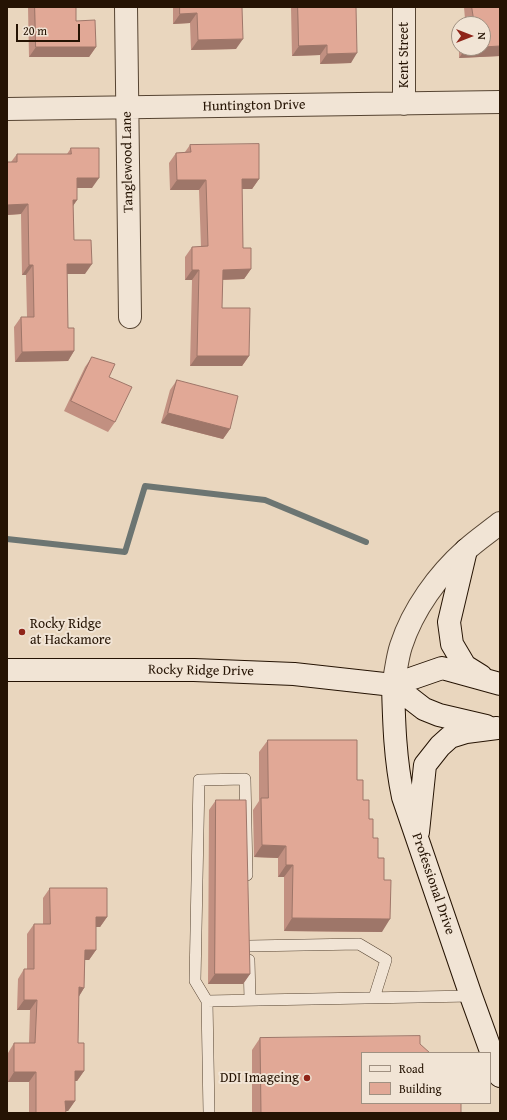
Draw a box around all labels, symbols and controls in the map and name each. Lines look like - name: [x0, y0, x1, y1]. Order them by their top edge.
- scale bar: [18, 16, 82, 42]
- north arrow: [451, 16, 491, 56]
- text: 20 m: [23, 22, 47, 39]
- street label: Kent Street: [396, 22, 412, 88]
- text: N: [474, 32, 490, 40]
- street label: Huntington Drive: [202, 97, 306, 115]
- street label: Tanglewood Lane: [119, 111, 137, 213]
- place label: Rocky Ridge at Hackamore: [30, 616, 111, 648]
- marker: Rocky Ridge at Hackamore: [17, 627, 27, 637]
- street label: Rocky Ridge Drive: [148, 662, 254, 680]
- street label: Professional Drive: [408, 831, 458, 937]
- legend: [361, 1052, 491, 1104]
- text: Road: [399, 1060, 424, 1077]
- place label: DDI Imageing: [220, 1070, 299, 1086]
- marker: DDI Imageing: [302, 1073, 312, 1083]
- text: Building: [399, 1080, 442, 1097]

